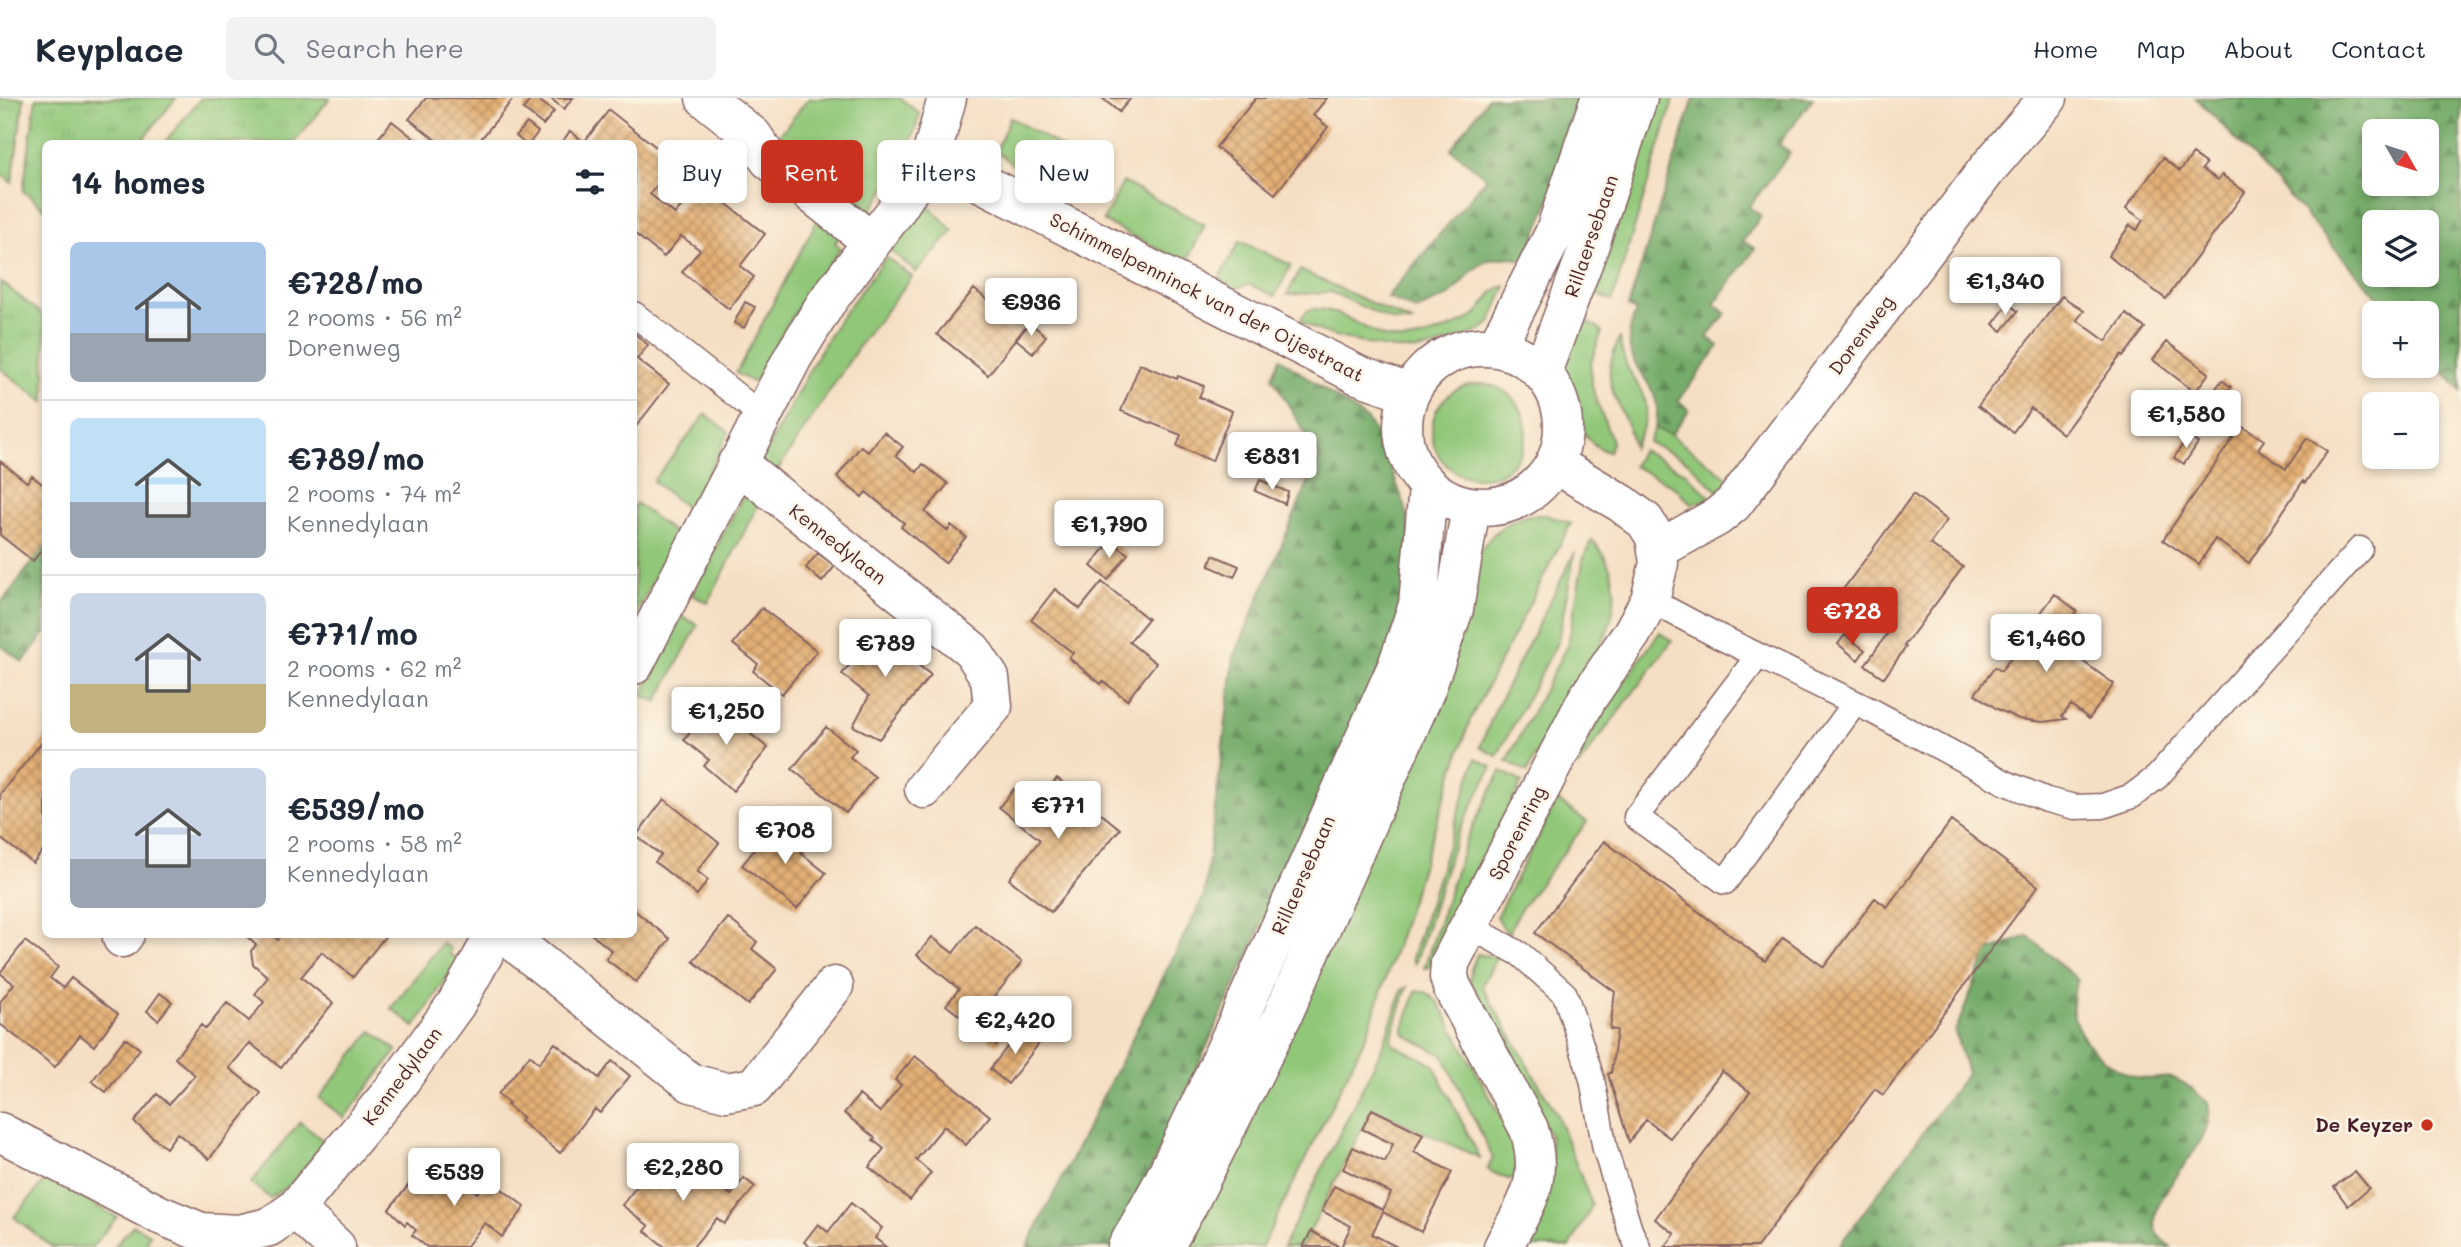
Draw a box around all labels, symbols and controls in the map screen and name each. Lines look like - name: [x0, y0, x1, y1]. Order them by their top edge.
- search box: [226, 17, 716, 80]
- text: Keyplace: [35, 27, 184, 70]
- icon: search: [250, 29, 288, 67]
- text: Search here: [306, 31, 464, 65]
- text: Home: [2033, 33, 2098, 64]
- text: Map: [2136, 33, 2185, 64]
- text: About: [2223, 33, 2293, 64]
- text: Contact: [2331, 33, 2426, 64]
- north arrow: [2362, 119, 2440, 196]
- map controls: [2362, 119, 2439, 469]
- chip: Buy: [658, 140, 747, 203]
- chip: Rent: [761, 140, 863, 203]
- chip: Filters: [877, 140, 1001, 203]
- chip: New: [1015, 140, 1114, 203]
- text: 14 homes: [70, 162, 206, 202]
- icon: filters: [571, 163, 609, 201]
- street label: Rillaersebaan: [1558, 171, 1623, 300]
- street label: Schimmelpenninck van der Oijestraat: [1046, 206, 1369, 387]
- button: layers: [2362, 210, 2439, 287]
- pin: €1,340: [1948, 258, 2062, 317]
- text: €728/mo: [287, 262, 423, 302]
- text: €1,340: [1965, 265, 2045, 295]
- icon: home: [126, 270, 210, 354]
- pin: €936: [990, 278, 1072, 338]
- text: €936: [1001, 286, 1061, 316]
- street label: Dorenweg: [1822, 290, 1899, 380]
- button: +: [2362, 301, 2439, 378]
- text: 2 rooms · 56 m²: [287, 302, 462, 332]
- text: Dorenweg: [287, 332, 400, 362]
- pin: €1,580: [2129, 390, 2243, 450]
- button: −: [2362, 392, 2439, 469]
- text: €1,580: [2147, 398, 2225, 428]
- pin: €831: [1231, 432, 1313, 492]
- text: €789/mo: [287, 438, 424, 478]
- text: €831: [1244, 440, 1300, 470]
- icon: home: [126, 446, 210, 530]
- text: 2 rooms · 74 m²: [287, 478, 461, 508]
- street label: Kennedylaan: [784, 498, 892, 589]
- pin: €1,790: [1052, 500, 1166, 560]
- text: Kennedylaan: [287, 508, 429, 538]
- text: €1,790: [1070, 508, 1148, 538]
- pin: €728: [1811, 588, 1893, 647]
- text: €728: [1823, 595, 1881, 625]
- text: €771/mo: [287, 613, 418, 653]
- pin: €1,460: [1989, 614, 2103, 674]
- pin: €789: [844, 620, 926, 679]
- icon: home: [126, 621, 210, 705]
- text: €1,460: [2006, 622, 2086, 652]
- text: €789: [855, 627, 915, 657]
- text: 2 rooms · 62 m²: [287, 653, 461, 683]
- text: Kennedylaan: [287, 683, 429, 713]
- pin: €1,250: [669, 688, 783, 747]
- text: €1,250: [688, 695, 764, 725]
- street label: Sporenring: [1482, 781, 1551, 884]
- pin: €771: [1017, 782, 1099, 841]
- text: €539/mo: [287, 788, 424, 828]
- text: €771: [1031, 789, 1085, 819]
- icon: home: [126, 796, 210, 880]
- pin: €708: [744, 806, 826, 866]
- street label: Rillaersebaan: [1265, 811, 1340, 938]
- text: €708: [755, 814, 815, 844]
- text: 2 rooms · 58 m²: [287, 828, 462, 858]
- text: Kennedylaan: [287, 858, 429, 888]
- pin: €2,420: [958, 996, 1072, 1056]
- text: €2,420: [975, 1004, 1055, 1034]
- street label: Kennedylaan: [356, 1021, 447, 1130]
- place label: De Keyzer: [2315, 1112, 2413, 1137]
- marker: De Keyzer: [2419, 1117, 2435, 1133]
- pin: €2,280: [626, 1144, 740, 1203]
- pin: €539: [413, 1148, 495, 1208]
- text: €2,280: [643, 1151, 723, 1181]
- text: €539: [424, 1156, 484, 1186]

